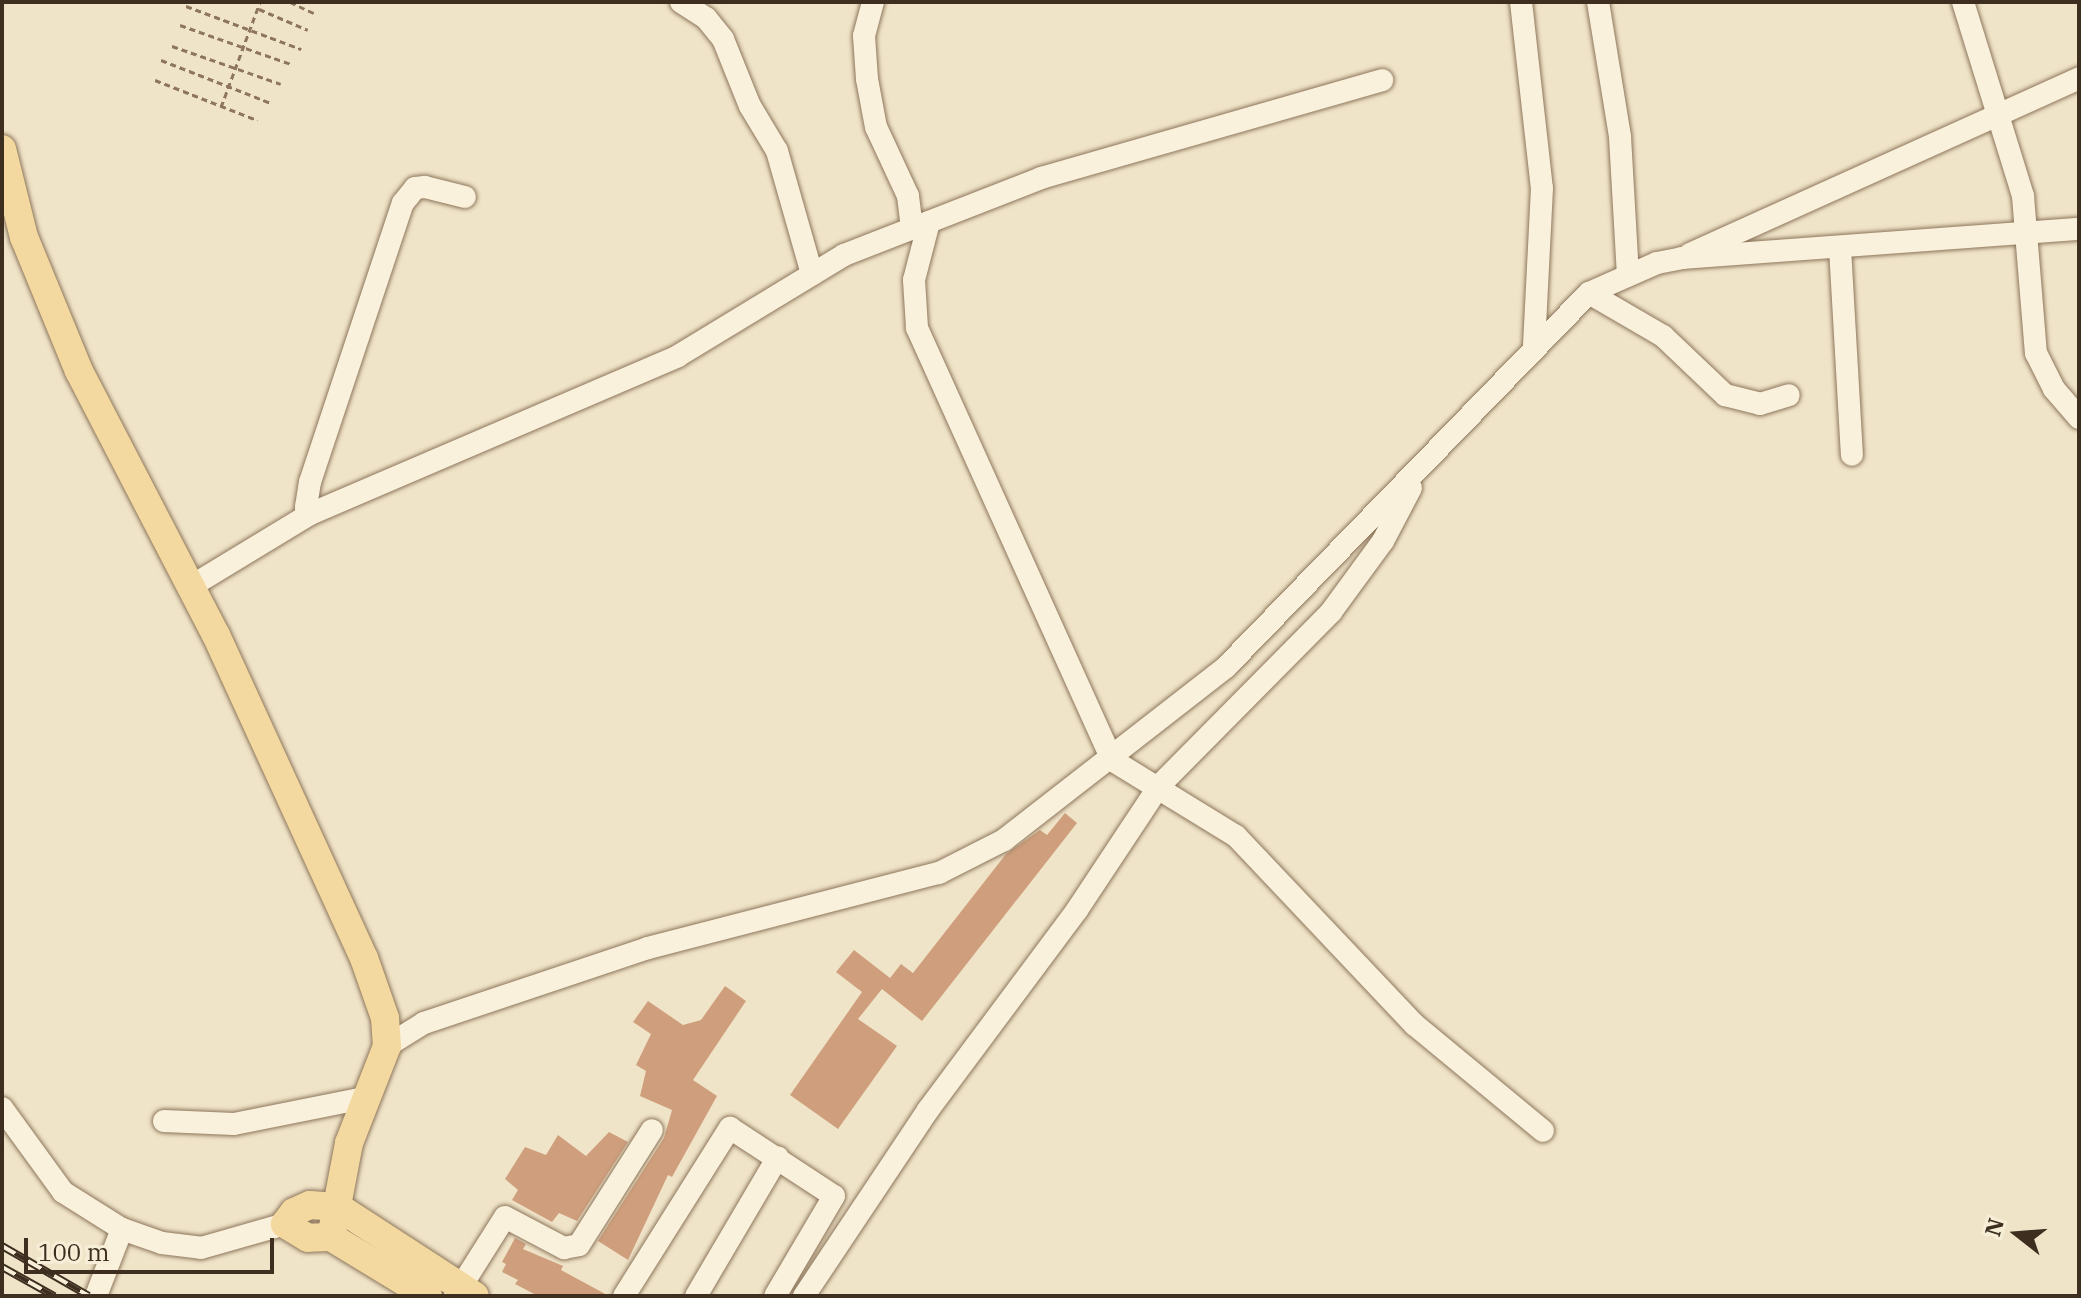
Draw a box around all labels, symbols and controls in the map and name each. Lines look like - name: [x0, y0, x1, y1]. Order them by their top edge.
- north arrow: [1977, 1194, 2057, 1274]
- text: N: [1977, 1214, 2010, 1239]
- scale bar: [28, 1222, 278, 1272]
- text: 100 m: [38, 1236, 110, 1268]

